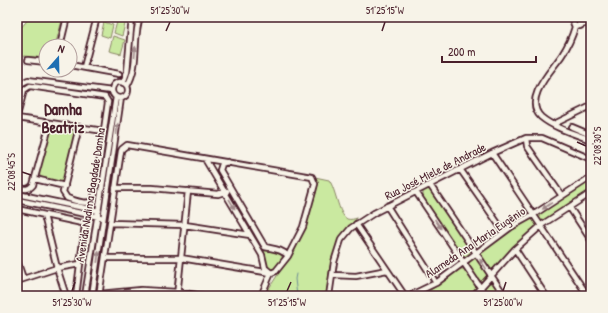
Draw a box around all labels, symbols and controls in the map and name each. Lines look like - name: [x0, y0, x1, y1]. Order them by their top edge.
- text: 51°25'30"W: [151, 4, 190, 17]
- text: 51°25'15"W: [366, 4, 405, 17]
- north arrow: [38, 38, 78, 78]
- scale bar: [442, 38, 536, 64]
- text: N: [56, 41, 67, 56]
- text: 200 m: [448, 43, 475, 60]
- one-way arrow: [132, 45, 138, 58]
- district label: Damha Beatriz: [42, 98, 85, 138]
- one-way arrow: [114, 123, 120, 135]
- street label: Avenida Nadima Bagdade Damha: [71, 126, 109, 263]
- text: 22°08'30"S: [591, 126, 604, 165]
- street label: Rua José Miele de Andrade: [381, 138, 489, 204]
- text: 22°08'45"S: [5, 153, 18, 191]
- one-way arrow: [228, 199, 236, 209]
- street label: Alameda Ana Maria Eugênio: [422, 202, 529, 282]
- one-way arrow: [542, 202, 552, 210]
- one-way arrow: [434, 219, 442, 229]
- one-way arrow: [95, 251, 101, 263]
- one-way arrow: [479, 258, 487, 269]
- text: 51°25'30"W: [53, 296, 92, 309]
- text: 51°25'15"W: [268, 296, 307, 309]
- text: 51°25'00"W: [484, 296, 523, 309]

